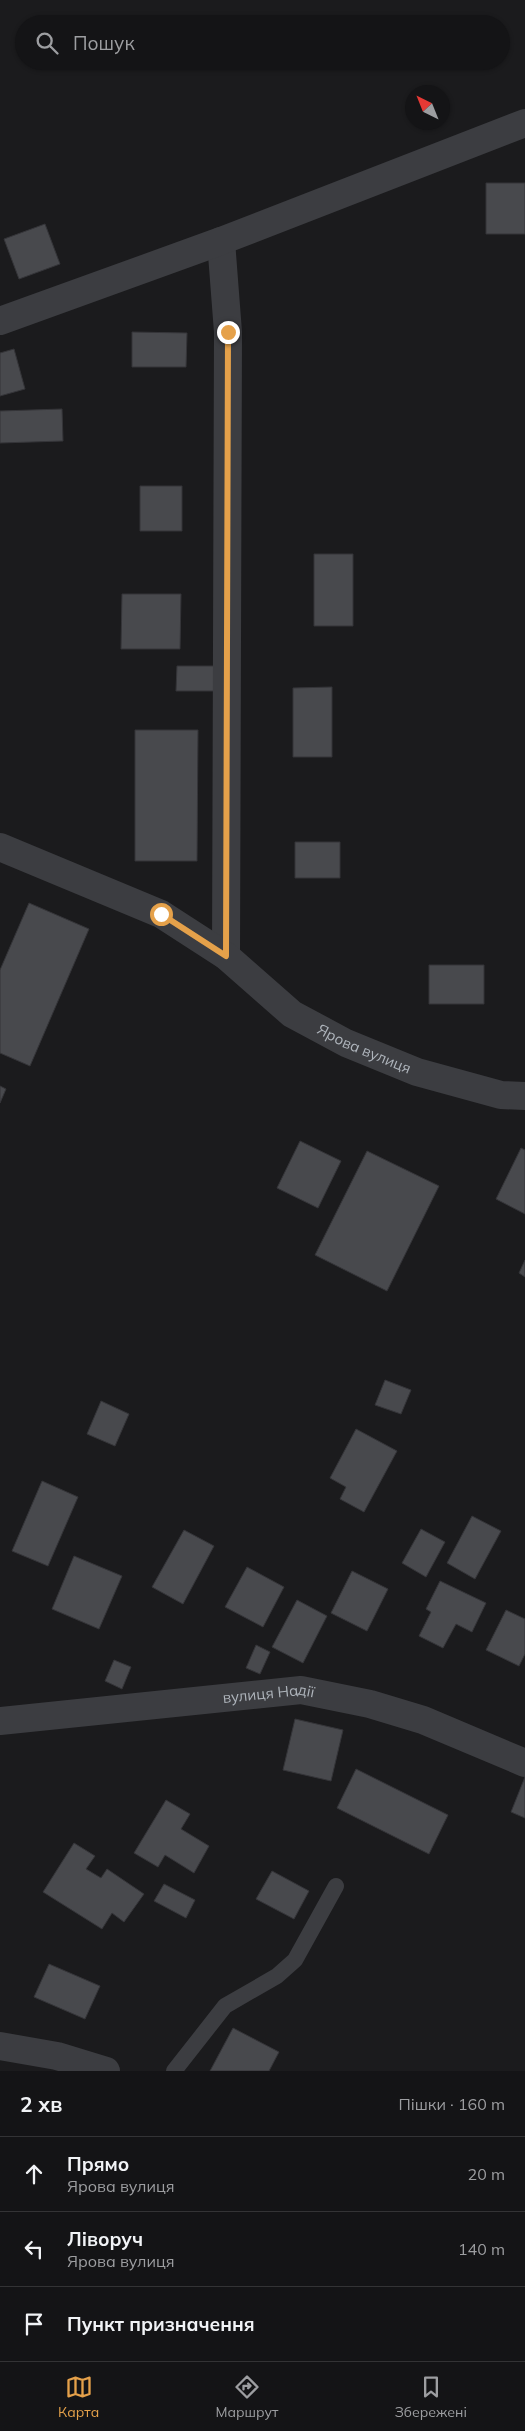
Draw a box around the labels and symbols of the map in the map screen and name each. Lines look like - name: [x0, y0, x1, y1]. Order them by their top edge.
- north arrow: [405, 85, 450, 130]
- route end: [217, 321, 240, 344]
- route start: [150, 903, 173, 926]
- street label: Ярова вулиця: [314, 1019, 414, 1078]
- street label: вулиця Надії: [222, 1680, 317, 1707]

